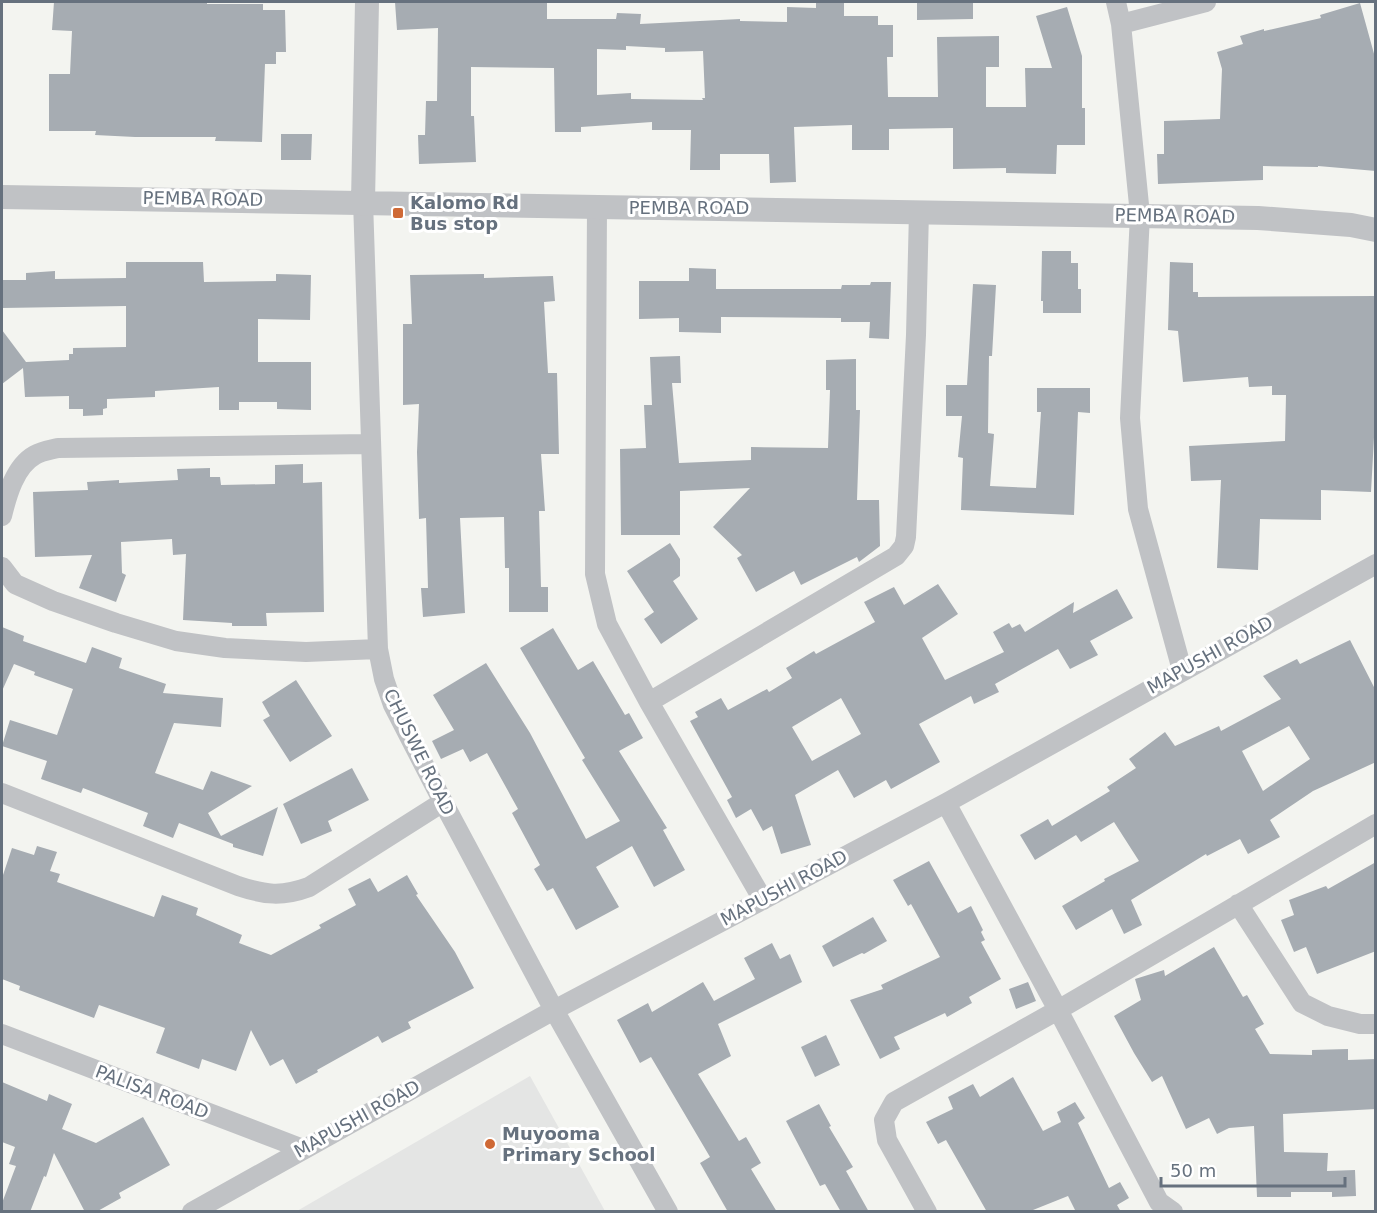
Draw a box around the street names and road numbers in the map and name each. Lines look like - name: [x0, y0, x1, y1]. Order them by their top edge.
- street label: PEMBA ROAD: [142, 187, 264, 210]
- street label: PEMBA ROAD: [629, 197, 749, 218]
- street label: PEMBA ROAD: [1114, 204, 1236, 227]
- street label: MAPUSHI ROAD: [1143, 611, 1276, 698]
- street label: CHUSWE ROAD: [380, 685, 459, 818]
- street label: MAPUSHI ROAD: [717, 845, 851, 930]
- street label: PALISA ROAD: [93, 1060, 212, 1123]
- street label: MAPUSHI ROAD: [290, 1075, 423, 1162]

